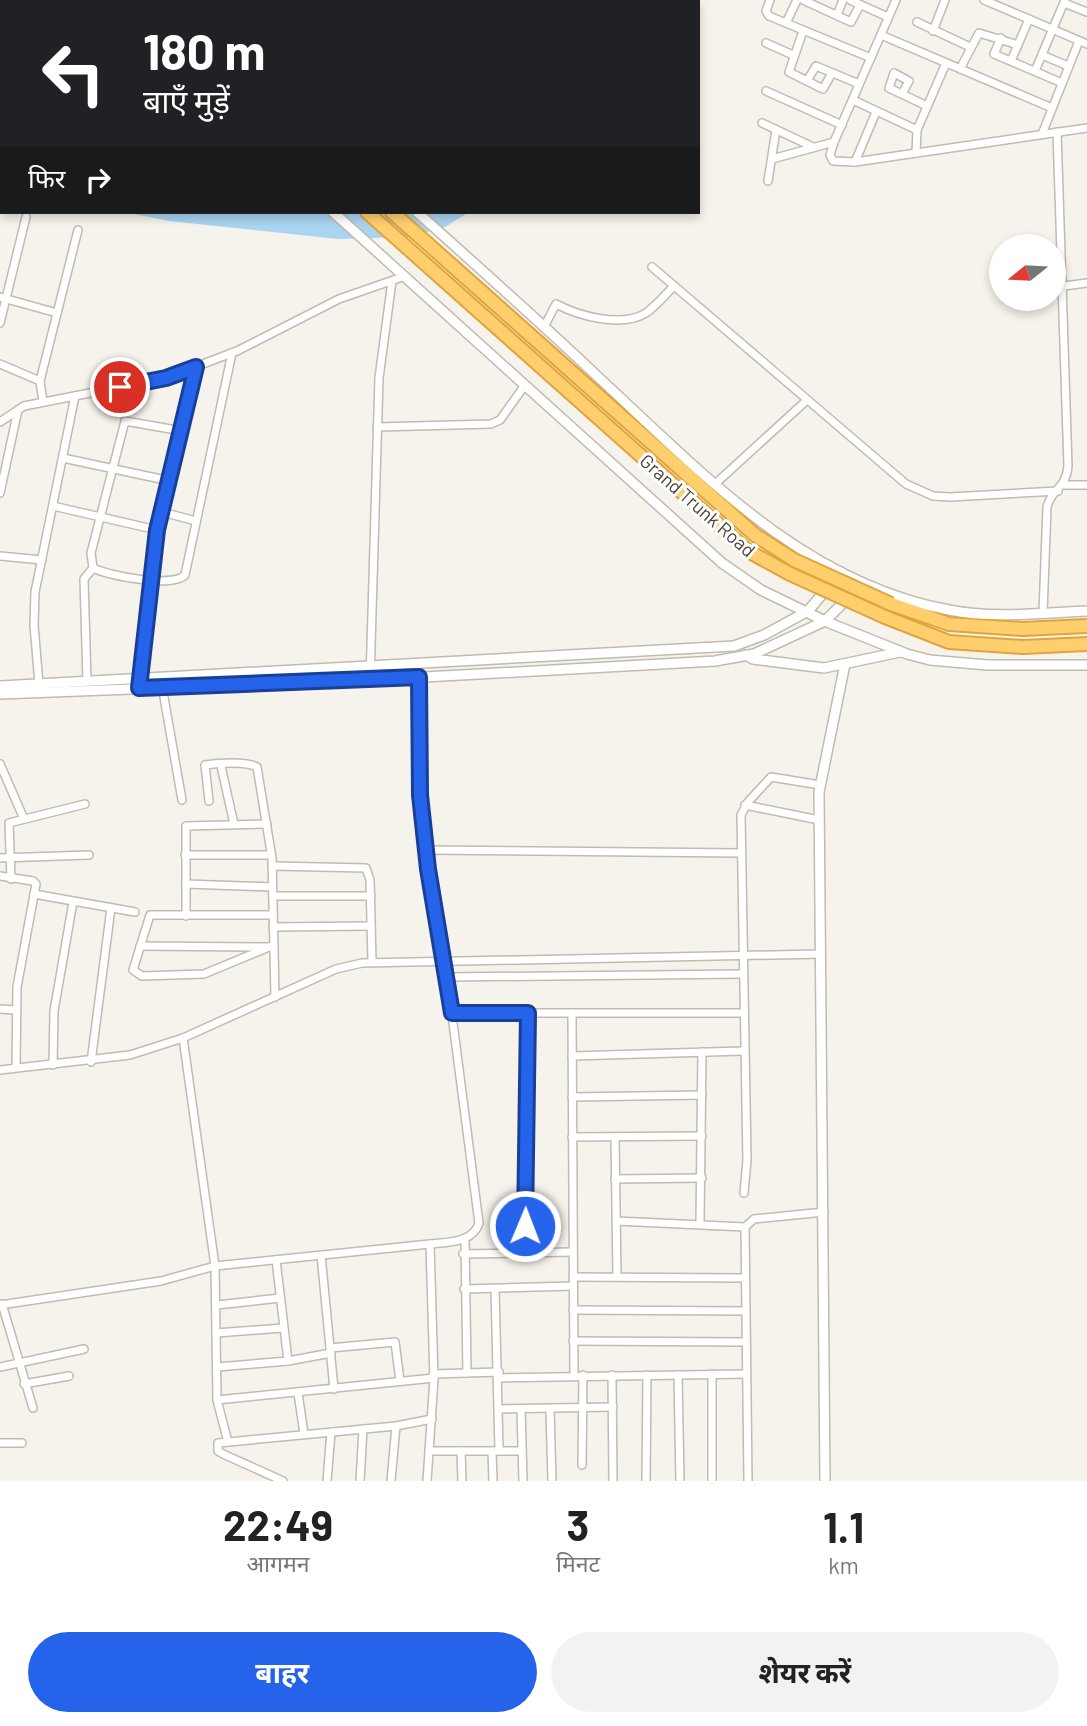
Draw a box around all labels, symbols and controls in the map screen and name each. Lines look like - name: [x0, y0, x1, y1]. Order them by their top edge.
- text: 180 m: [143, 21, 266, 80]
- icon: left: [28, 28, 119, 119]
- text: बाएँ मुड़ें: [143, 81, 230, 119]
- icon: right: [79, 161, 117, 199]
- text: फिर: [28, 162, 65, 193]
- north arrow: [989, 234, 1066, 312]
- map controls: [989, 234, 1066, 311]
- pin: [90, 357, 150, 417]
- icon: arrive: [101, 368, 139, 406]
- street label: Grand Trunk Road: [636, 449, 760, 561]
- position arrow: [488, 1189, 562, 1263]
- text: 22:49: [223, 1499, 333, 1549]
- text: 3: [567, 1499, 589, 1549]
- text: 1.1: [823, 1501, 864, 1551]
- text: आगमन: [246, 1549, 309, 1577]
- text: मिनट: [556, 1549, 600, 1577]
- text: km: [828, 1551, 859, 1579]
- button: बाहर: [28, 1632, 537, 1712]
- button: शेयर करें: [551, 1632, 1059, 1712]

